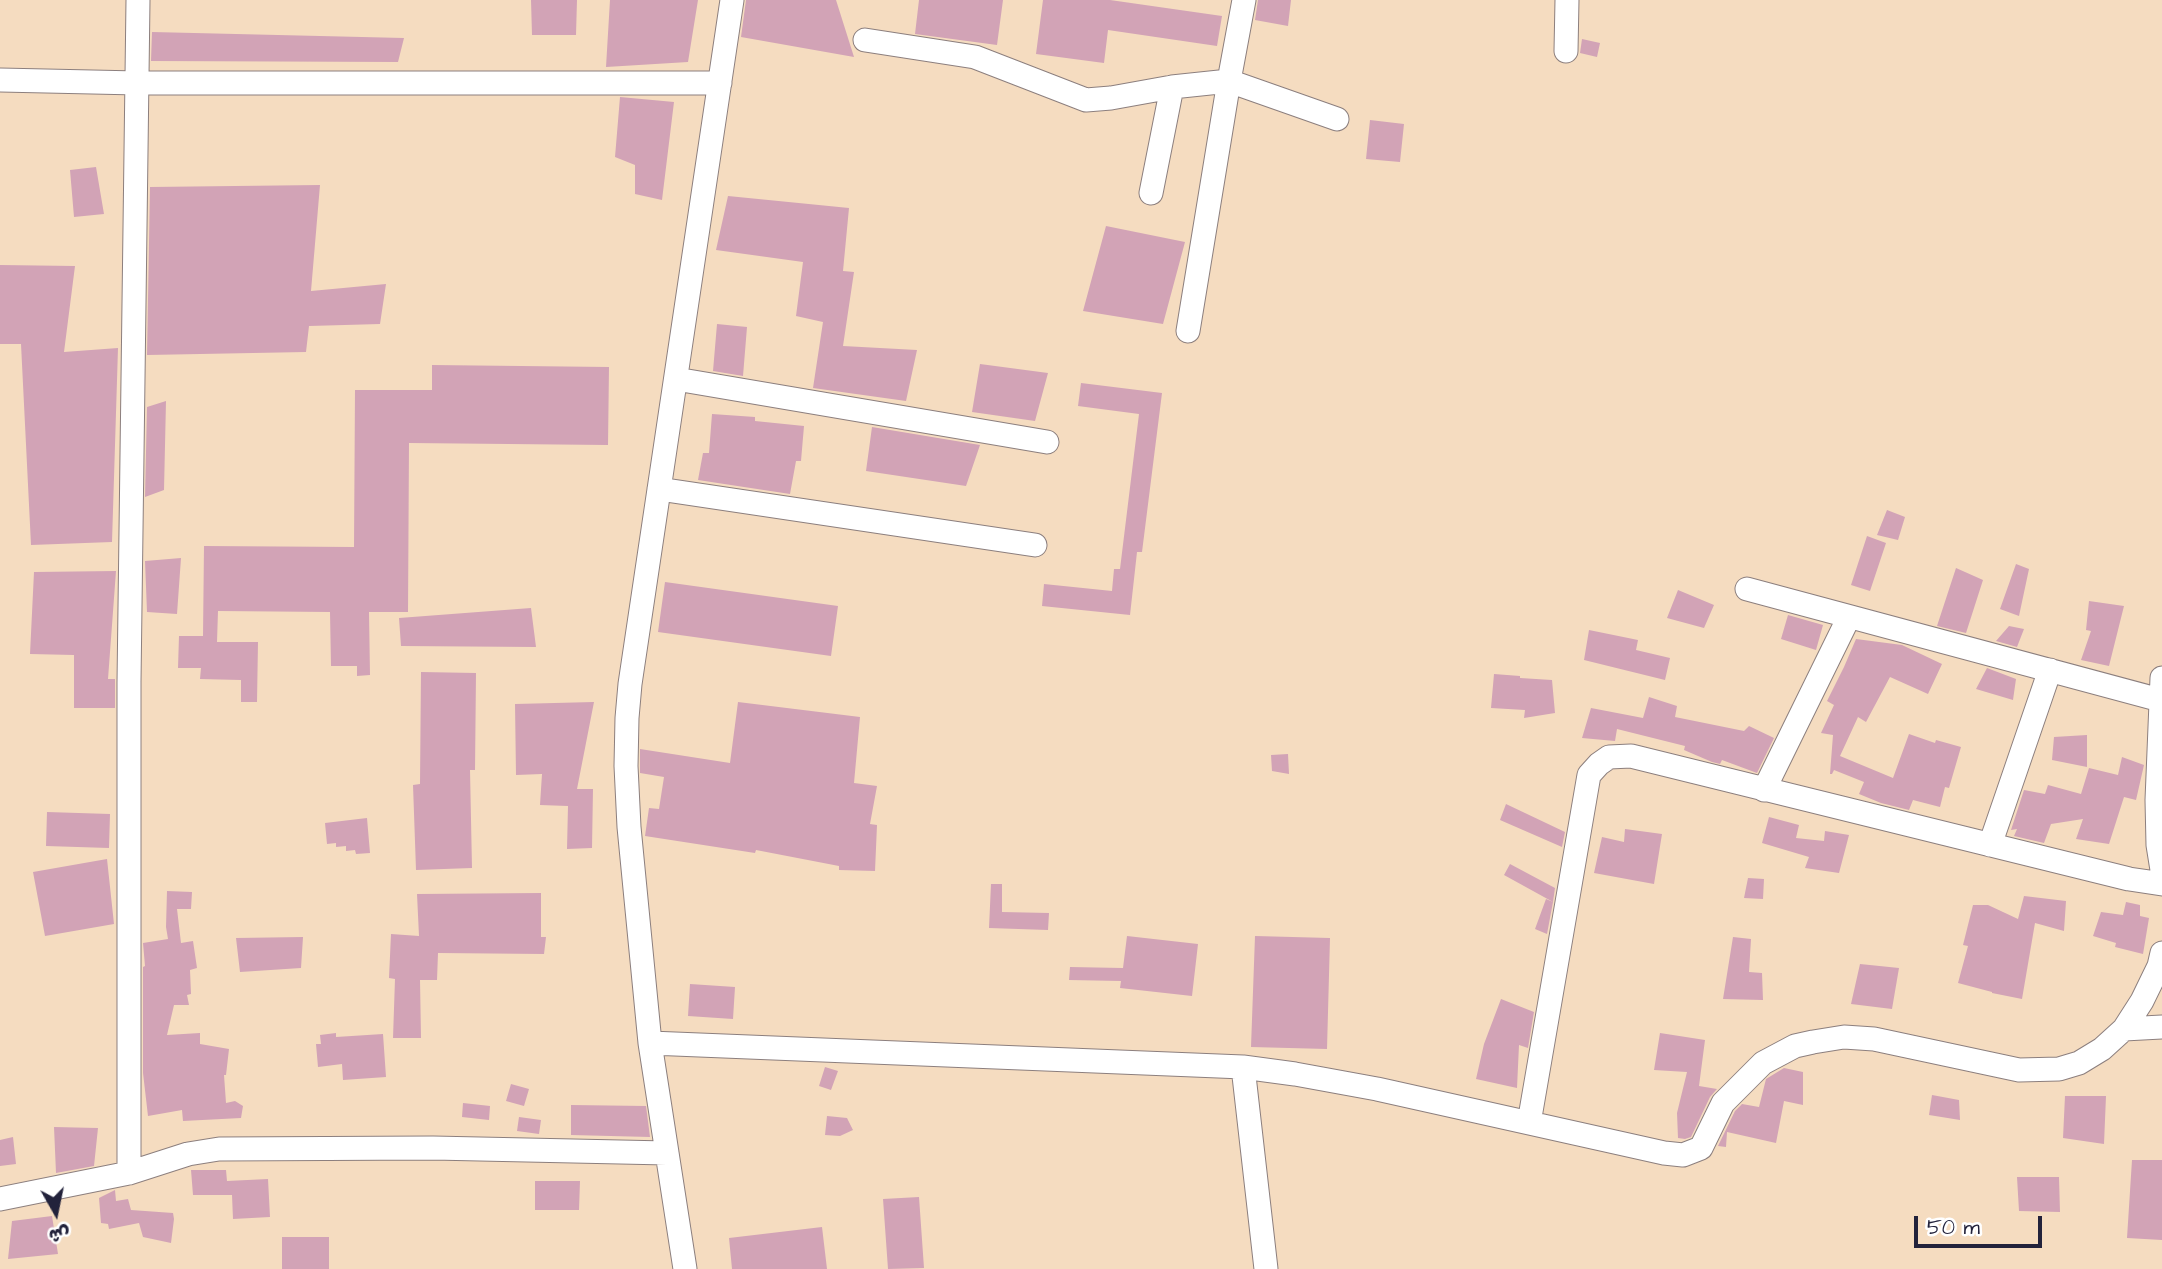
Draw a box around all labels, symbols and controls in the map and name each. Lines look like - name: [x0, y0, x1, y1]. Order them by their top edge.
- north arrow: [21, 1178, 91, 1248]
- scale bar: [1917, 1202, 2045, 1246]
- text: 50 m: [1927, 1213, 1980, 1242]
- text: ش: [47, 1219, 72, 1249]

